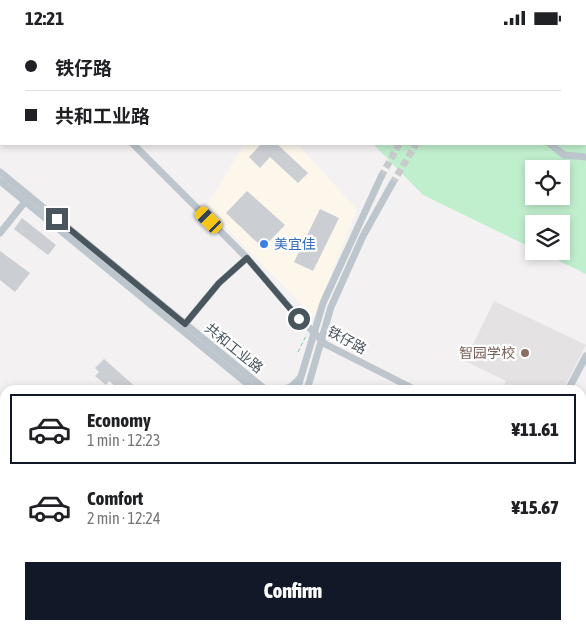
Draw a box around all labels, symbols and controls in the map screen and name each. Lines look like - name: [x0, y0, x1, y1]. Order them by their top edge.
- text: 12:21: [25, 7, 64, 29]
- text: 铁仔路: [55, 57, 112, 79]
- text: 共和工业路: [55, 105, 150, 127]
- map controls: [525, 160, 570, 260]
- button: locate: [525, 160, 570, 205]
- car: [193, 204, 224, 236]
- route end: [46, 208, 68, 230]
- button: layers: [525, 215, 570, 260]
- place label: 美宜佳: [274, 236, 316, 252]
- marker: 美宜佳: [258, 238, 270, 250]
- route start: [288, 308, 310, 330]
- street label: 共和工业路: [202, 320, 266, 376]
- street label: 铁仔路: [325, 323, 369, 357]
- place label: 智园学校: [459, 345, 515, 361]
- marker: 智园学校: [519, 347, 531, 359]
- icon: car: [27, 407, 72, 452]
- text: Economy: [87, 409, 151, 431]
- text: ¥11.61: [511, 418, 559, 440]
- text: 1 min · 12:23: [87, 431, 160, 449]
- icon: car: [27, 485, 72, 530]
- text: Comfort: [87, 487, 143, 509]
- text: ¥15.67: [511, 496, 559, 518]
- text: 2 min · 12:24: [87, 509, 160, 527]
- button: Confirm: [25, 562, 561, 620]

